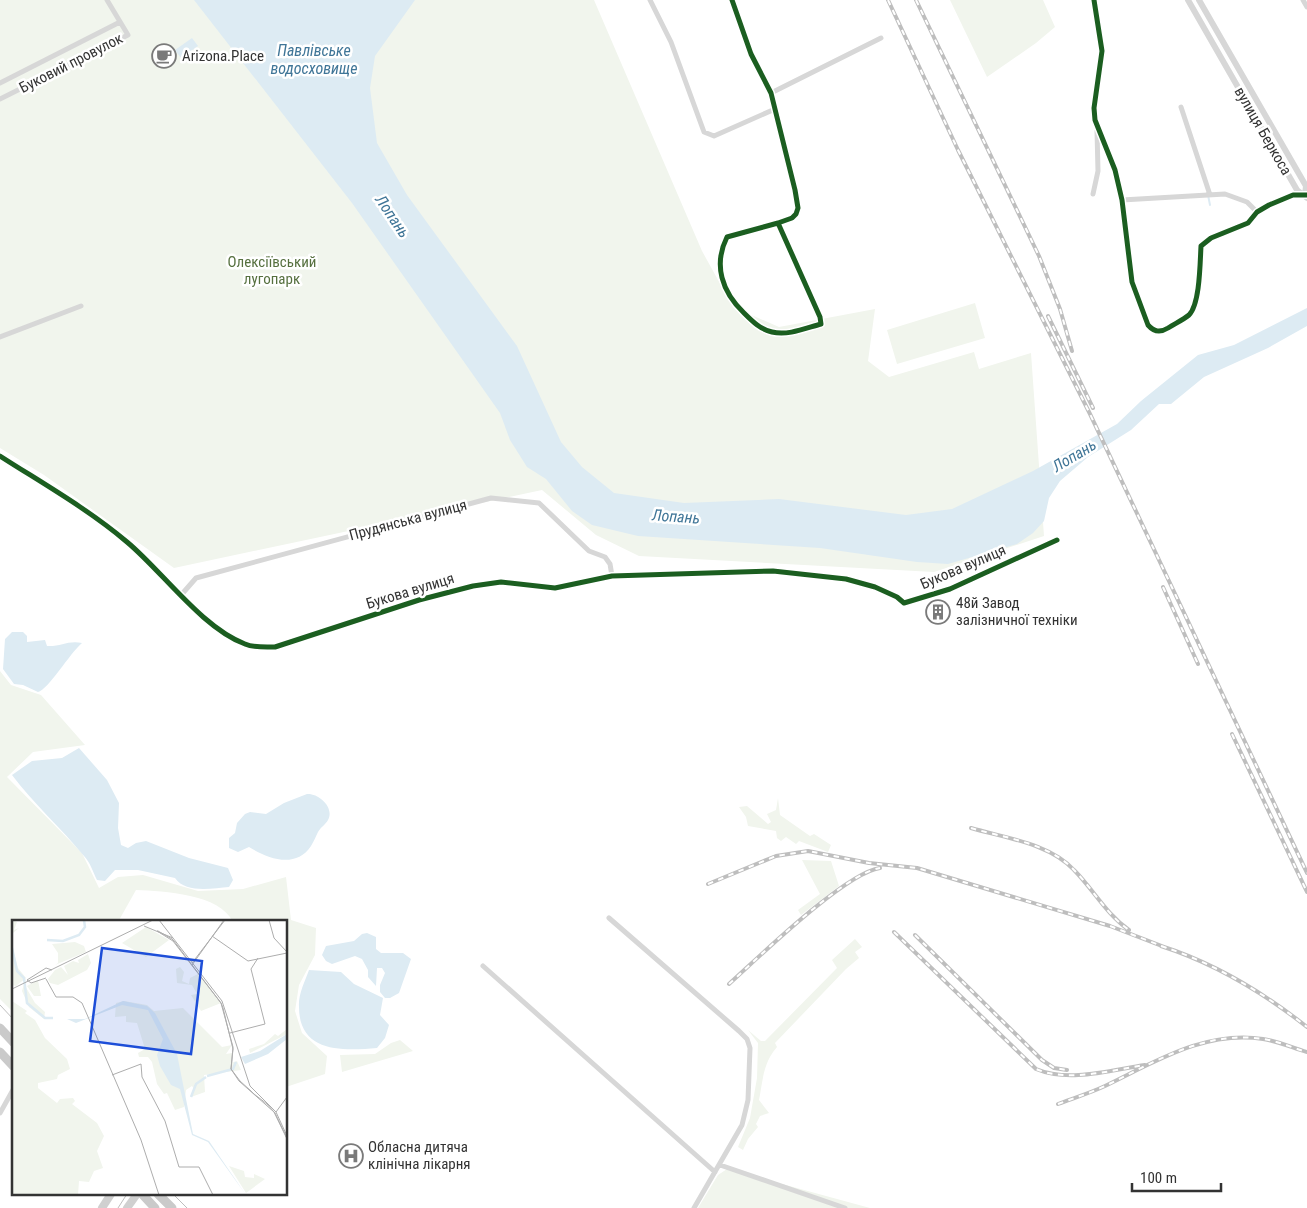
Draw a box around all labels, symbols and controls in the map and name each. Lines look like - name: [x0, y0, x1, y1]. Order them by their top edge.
- street label: Буковий провулок: [16, 29, 126, 97]
- water label: Павлівське водосховище: [270, 41, 358, 78]
- cafe icon: Arizona.Place: [151, 43, 177, 69]
- place label: Arizona.Place: [182, 47, 264, 65]
- street label: вулиця Беркоса: [1231, 84, 1295, 178]
- water label: Лопань: [371, 190, 414, 241]
- park label: Олексіївський лугопарк: [228, 253, 316, 288]
- water label: Лопань: [1048, 435, 1100, 476]
- street label: Прудянська вулиця: [347, 496, 469, 544]
- water label: Лопань: [650, 505, 701, 528]
- street label: Букова вулиця: [918, 541, 1008, 593]
- street label: Букова вулиця: [364, 569, 456, 613]
- place label: 48й Завод залізничної техніки: [956, 594, 1078, 629]
- building icon: 48й Завод залізничної техніки: [925, 599, 951, 625]
- inset map: [12, 920, 288, 1196]
- place label: Обласна дитяча клінічна лікарня: [368, 1138, 471, 1173]
- hospital icon: Обласна дитяча клінічна лікарня: [338, 1143, 364, 1169]
- scale bar: [1132, 1160, 1221, 1192]
- text: 100 m: [1140, 1169, 1177, 1187]

